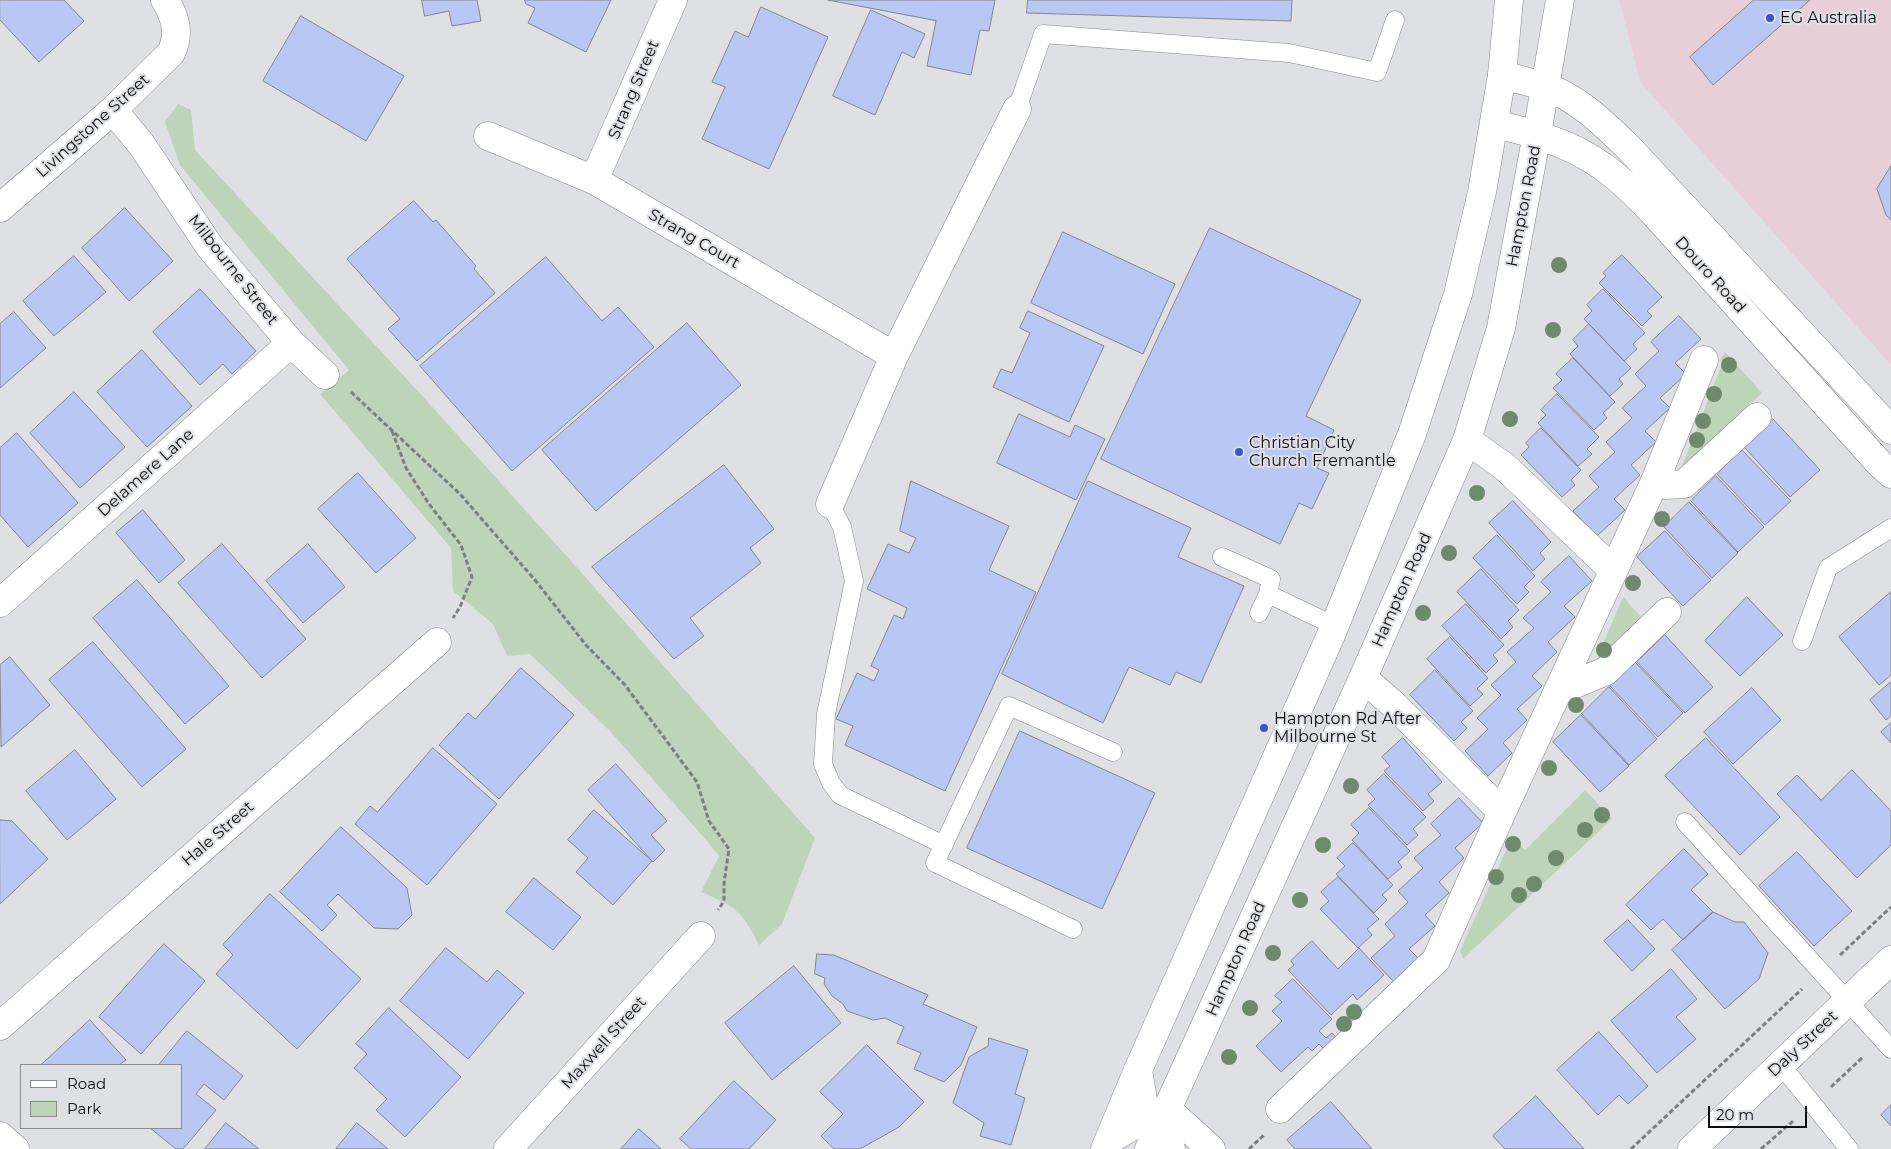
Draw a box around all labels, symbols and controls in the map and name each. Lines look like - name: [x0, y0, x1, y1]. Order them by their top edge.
- place label: EG Australia: [1780, 8, 1877, 28]
- marker: EG Australia: [1764, 12, 1776, 24]
- street label: Strang Street: [604, 38, 664, 142]
- street label: Livingstone Street: [32, 70, 154, 182]
- street label: Hampton Road: [1503, 144, 1545, 268]
- street label: Strang Court: [645, 205, 743, 273]
- street label: Milbourne Street: [184, 211, 282, 329]
- street label: Douro Road: [1671, 233, 1749, 317]
- street label: Delamere Lane: [94, 425, 198, 521]
- place label: Christian City Church Fremantle: [1249, 433, 1396, 471]
- marker: Christian City Church Fremantle: [1233, 446, 1245, 458]
- street label: Hampton Road: [1368, 530, 1436, 650]
- place label: Hampton Rd After Milbourne St: [1274, 709, 1421, 747]
- marker: Hampton Rd After Milbourne St: [1258, 722, 1270, 734]
- street label: Hale Street: [178, 798, 258, 870]
- street label: Hampton Road: [1202, 899, 1270, 1019]
- street label: Maxwell Street: [558, 993, 650, 1093]
- street label: Daly Street: [1764, 1007, 1842, 1081]
- legend: [20, 1064, 182, 1129]
- text: Road: [67, 1074, 106, 1093]
- scale bar: [1711, 1096, 1810, 1128]
- text: Park: [67, 1099, 101, 1118]
- text: 20 m: [1716, 1105, 1754, 1124]

